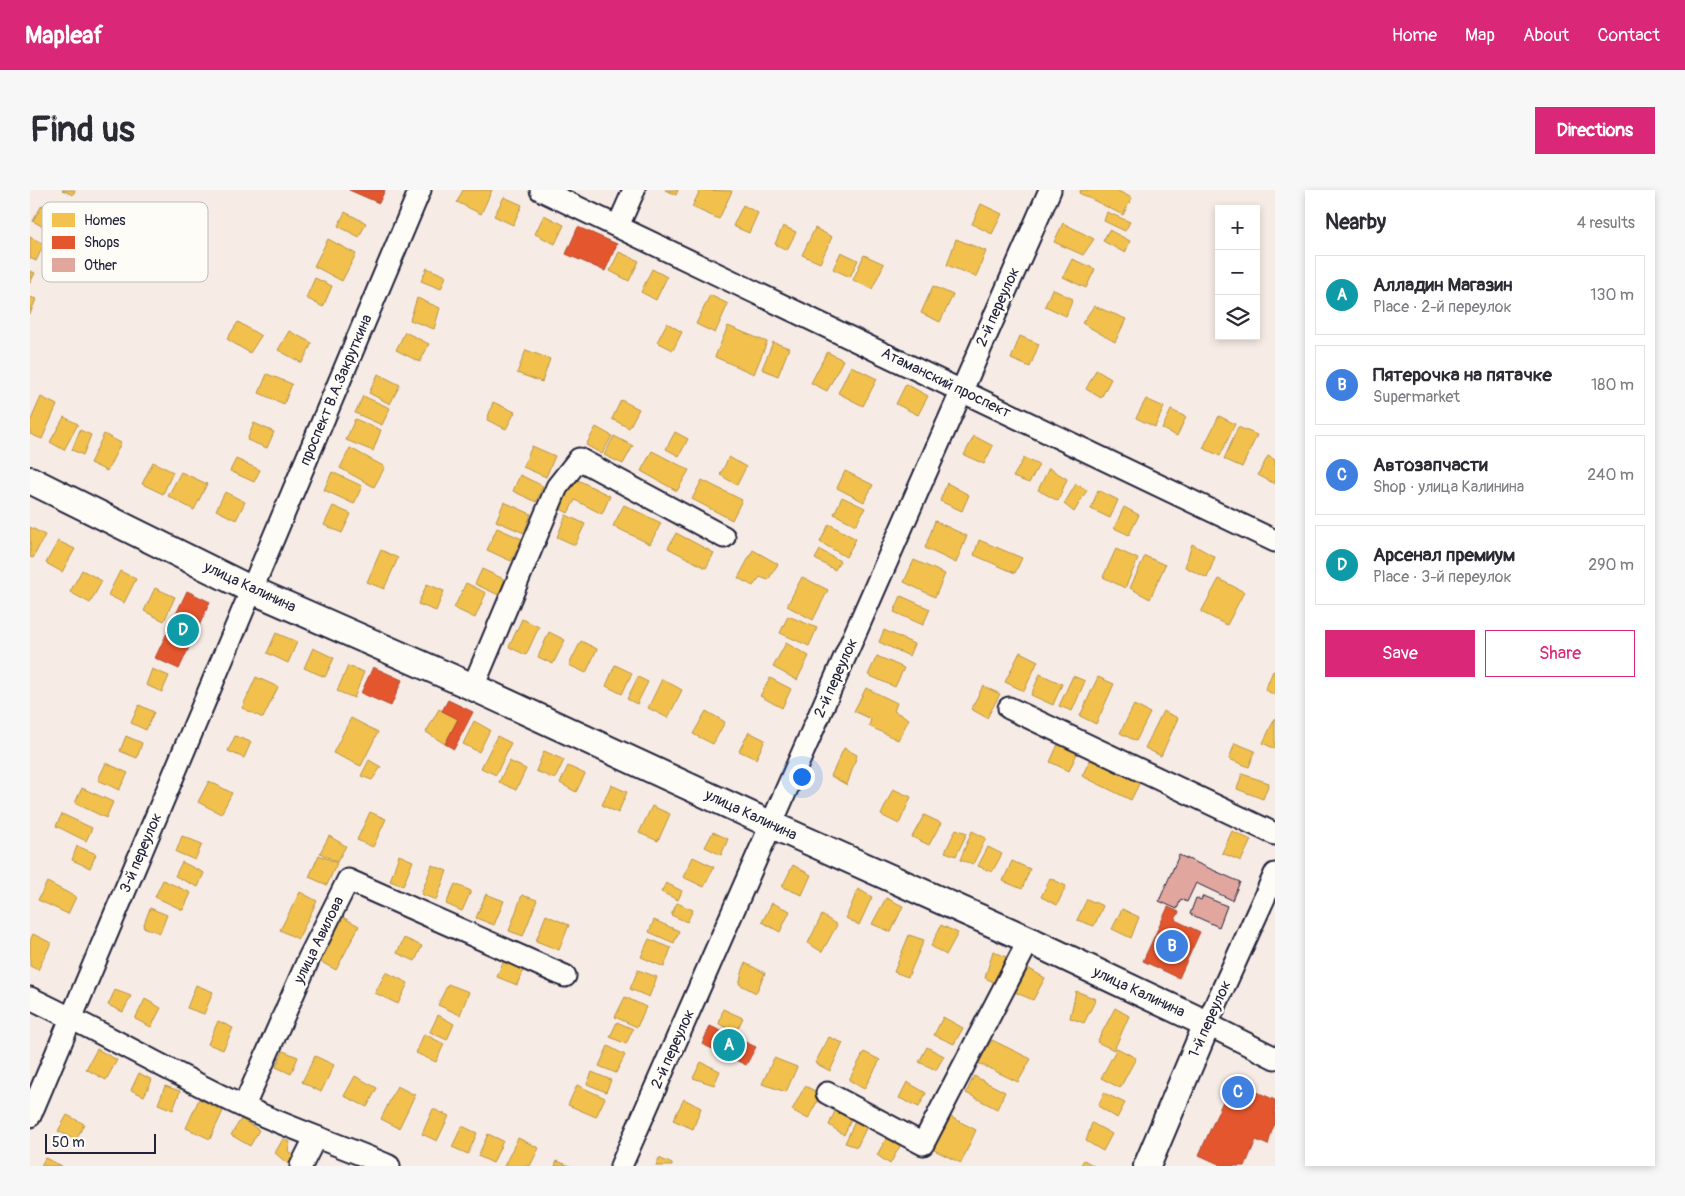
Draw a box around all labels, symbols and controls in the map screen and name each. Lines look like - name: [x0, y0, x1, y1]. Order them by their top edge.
- text: Mapleaf: [25, 21, 103, 50]
- text: Home: [1392, 24, 1437, 47]
- text: Map: [1465, 24, 1495, 47]
- text: About: [1523, 24, 1569, 47]
- text: Contact: [1597, 24, 1660, 47]
- button: Directions: [1535, 107, 1655, 154]
- text: Find us: [30, 108, 135, 152]
- legend: [42, 202, 208, 282]
- map controls: [1215, 205, 1260, 340]
- button: +: [1215, 205, 1260, 250]
- text: Nearby: [1325, 209, 1386, 236]
- text: Homes: [84, 212, 126, 229]
- text: 4 results: [1577, 213, 1635, 233]
- text: Shops: [84, 234, 120, 251]
- button: −: [1215, 250, 1260, 295]
- text: Other: [84, 257, 117, 274]
- street label: 2-й переулок: [972, 264, 1024, 350]
- text: Алладин Магазин: [1373, 273, 1513, 297]
- text: A: [1337, 285, 1347, 305]
- text: 130 m: [1590, 285, 1634, 305]
- button: layers: [1215, 295, 1260, 340]
- text: Place · 2-й переулок: [1373, 297, 1512, 317]
- street label: проспект В.А.Закруткина: [296, 312, 376, 468]
- street label: Атаманский проспект: [878, 343, 1014, 423]
- text: Пятерочка на пятачке: [1373, 363, 1552, 387]
- text: B: [1337, 375, 1347, 395]
- text: 180 m: [1591, 375, 1634, 395]
- text: Supermarket: [1373, 387, 1460, 407]
- text: Автозапчасти: [1373, 453, 1488, 477]
- text: C: [1337, 465, 1347, 485]
- text: 240 m: [1587, 465, 1634, 485]
- text: Shop · улица Калинина: [1373, 477, 1524, 497]
- text: Арсенал премиум: [1373, 543, 1515, 567]
- text: D: [1337, 555, 1347, 575]
- text: 290 m: [1588, 555, 1634, 575]
- street label: улица Калинина: [200, 557, 299, 617]
- text: Place · 3-й переулок: [1373, 567, 1512, 587]
- pin: D: [167, 611, 199, 649]
- button: Save: [1325, 630, 1475, 677]
- button: Share: [1485, 630, 1635, 677]
- street label: 2-й переулок: [810, 635, 862, 721]
- your location: [789, 764, 815, 790]
- street label: улица Калинина: [701, 785, 800, 845]
- street label: 3-й переулок: [116, 810, 166, 896]
- street label: улица Авилова: [289, 893, 348, 988]
- pin: B: [1156, 927, 1188, 965]
- street label: улица Калинина: [1089, 962, 1188, 1022]
- street label: 1-й переулок: [1185, 977, 1236, 1060]
- street label: 2-й переулок: [647, 1006, 699, 1092]
- pin: A: [713, 1026, 745, 1064]
- pin: C: [1222, 1073, 1254, 1111]
- scale bar: [45, 1131, 156, 1154]
- text: 50 m: [52, 1134, 85, 1151]

